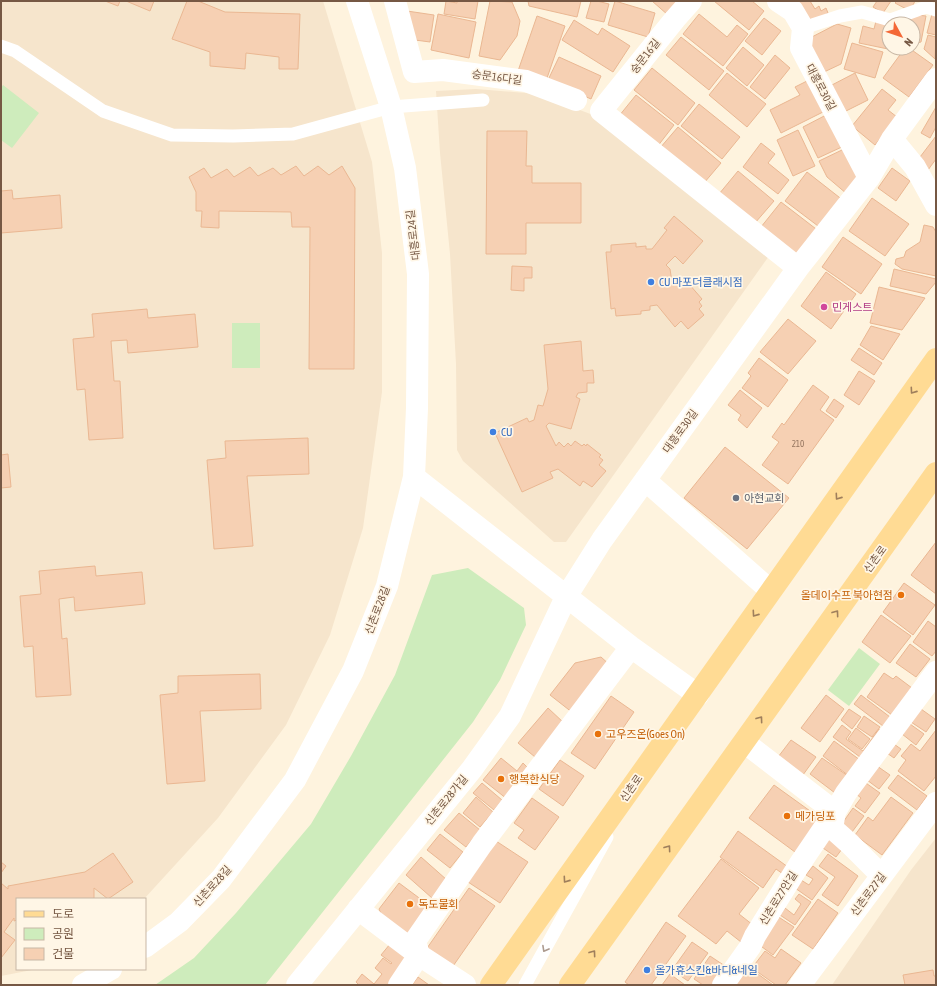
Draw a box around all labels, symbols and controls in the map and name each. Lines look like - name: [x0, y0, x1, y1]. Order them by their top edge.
- north arrow: [881, 16, 921, 56]
- street label: 숭문16길: [628, 36, 662, 76]
- text: N: [902, 36, 915, 49]
- street label: 대흥로30길: [804, 62, 838, 112]
- street label: 숭문16다길: [471, 68, 523, 86]
- street label: 대흥로24길: [404, 209, 422, 261]
- place label: CU 마포더클래시점: [659, 276, 743, 288]
- marker: CU 마포더클래시점: [646, 277, 656, 287]
- place label: 민게스트: [832, 301, 872, 313]
- marker: 민게스트: [819, 302, 829, 312]
- one-way arrow: [911, 386, 918, 393]
- street label: 대흥로30길: [660, 407, 700, 455]
- place label: CU: [501, 426, 512, 438]
- marker: CU: [488, 427, 498, 437]
- house number: 210: [792, 439, 804, 449]
- place label: 아현교회: [744, 492, 784, 504]
- one-way arrow: [836, 492, 843, 499]
- marker: 아현교회: [731, 493, 741, 503]
- street label: 신촌로: [861, 543, 889, 575]
- street label: 신촌로28길: [362, 584, 392, 636]
- place label: 올데이수프 북아현점: [800, 589, 893, 601]
- marker: 올데이수프 북아현점: [896, 590, 906, 600]
- one-way arrow: [752, 610, 760, 617]
- one-way arrow: [831, 611, 838, 618]
- one-way arrow: [755, 716, 763, 723]
- place label: 고우즈온(Goes On): [606, 728, 685, 740]
- marker: 고우즈온(Goes On): [593, 729, 603, 739]
- street label: 신촌로: [617, 772, 645, 804]
- street label: 신촌로28가길: [422, 773, 470, 827]
- place label: 행복한식당: [509, 773, 560, 785]
- marker: 행복한식당: [496, 774, 506, 784]
- place label: 메가딩포: [795, 810, 835, 822]
- marker: 메가딩포: [782, 811, 792, 821]
- one-way arrow: [663, 845, 670, 852]
- street label: 신촌로28길: [191, 863, 233, 909]
- street label: 신촌로27안길: [757, 869, 799, 927]
- street label: 신촌로27길: [848, 870, 888, 918]
- one-way arrow: [563, 876, 571, 883]
- legend: [16, 898, 146, 970]
- place label: 독도물회: [418, 898, 458, 910]
- marker: 독도물회: [405, 899, 415, 909]
- text: 도로: [52, 907, 74, 921]
- text: 공원: [52, 927, 74, 941]
- one-way arrow: [543, 945, 550, 952]
- text: 건물: [52, 947, 74, 961]
- one-way arrow: [588, 951, 595, 958]
- place label: 올가휴스킨&바디&네일: [655, 964, 758, 976]
- marker: 올가휴스킨&바디&네일: [642, 965, 652, 975]

